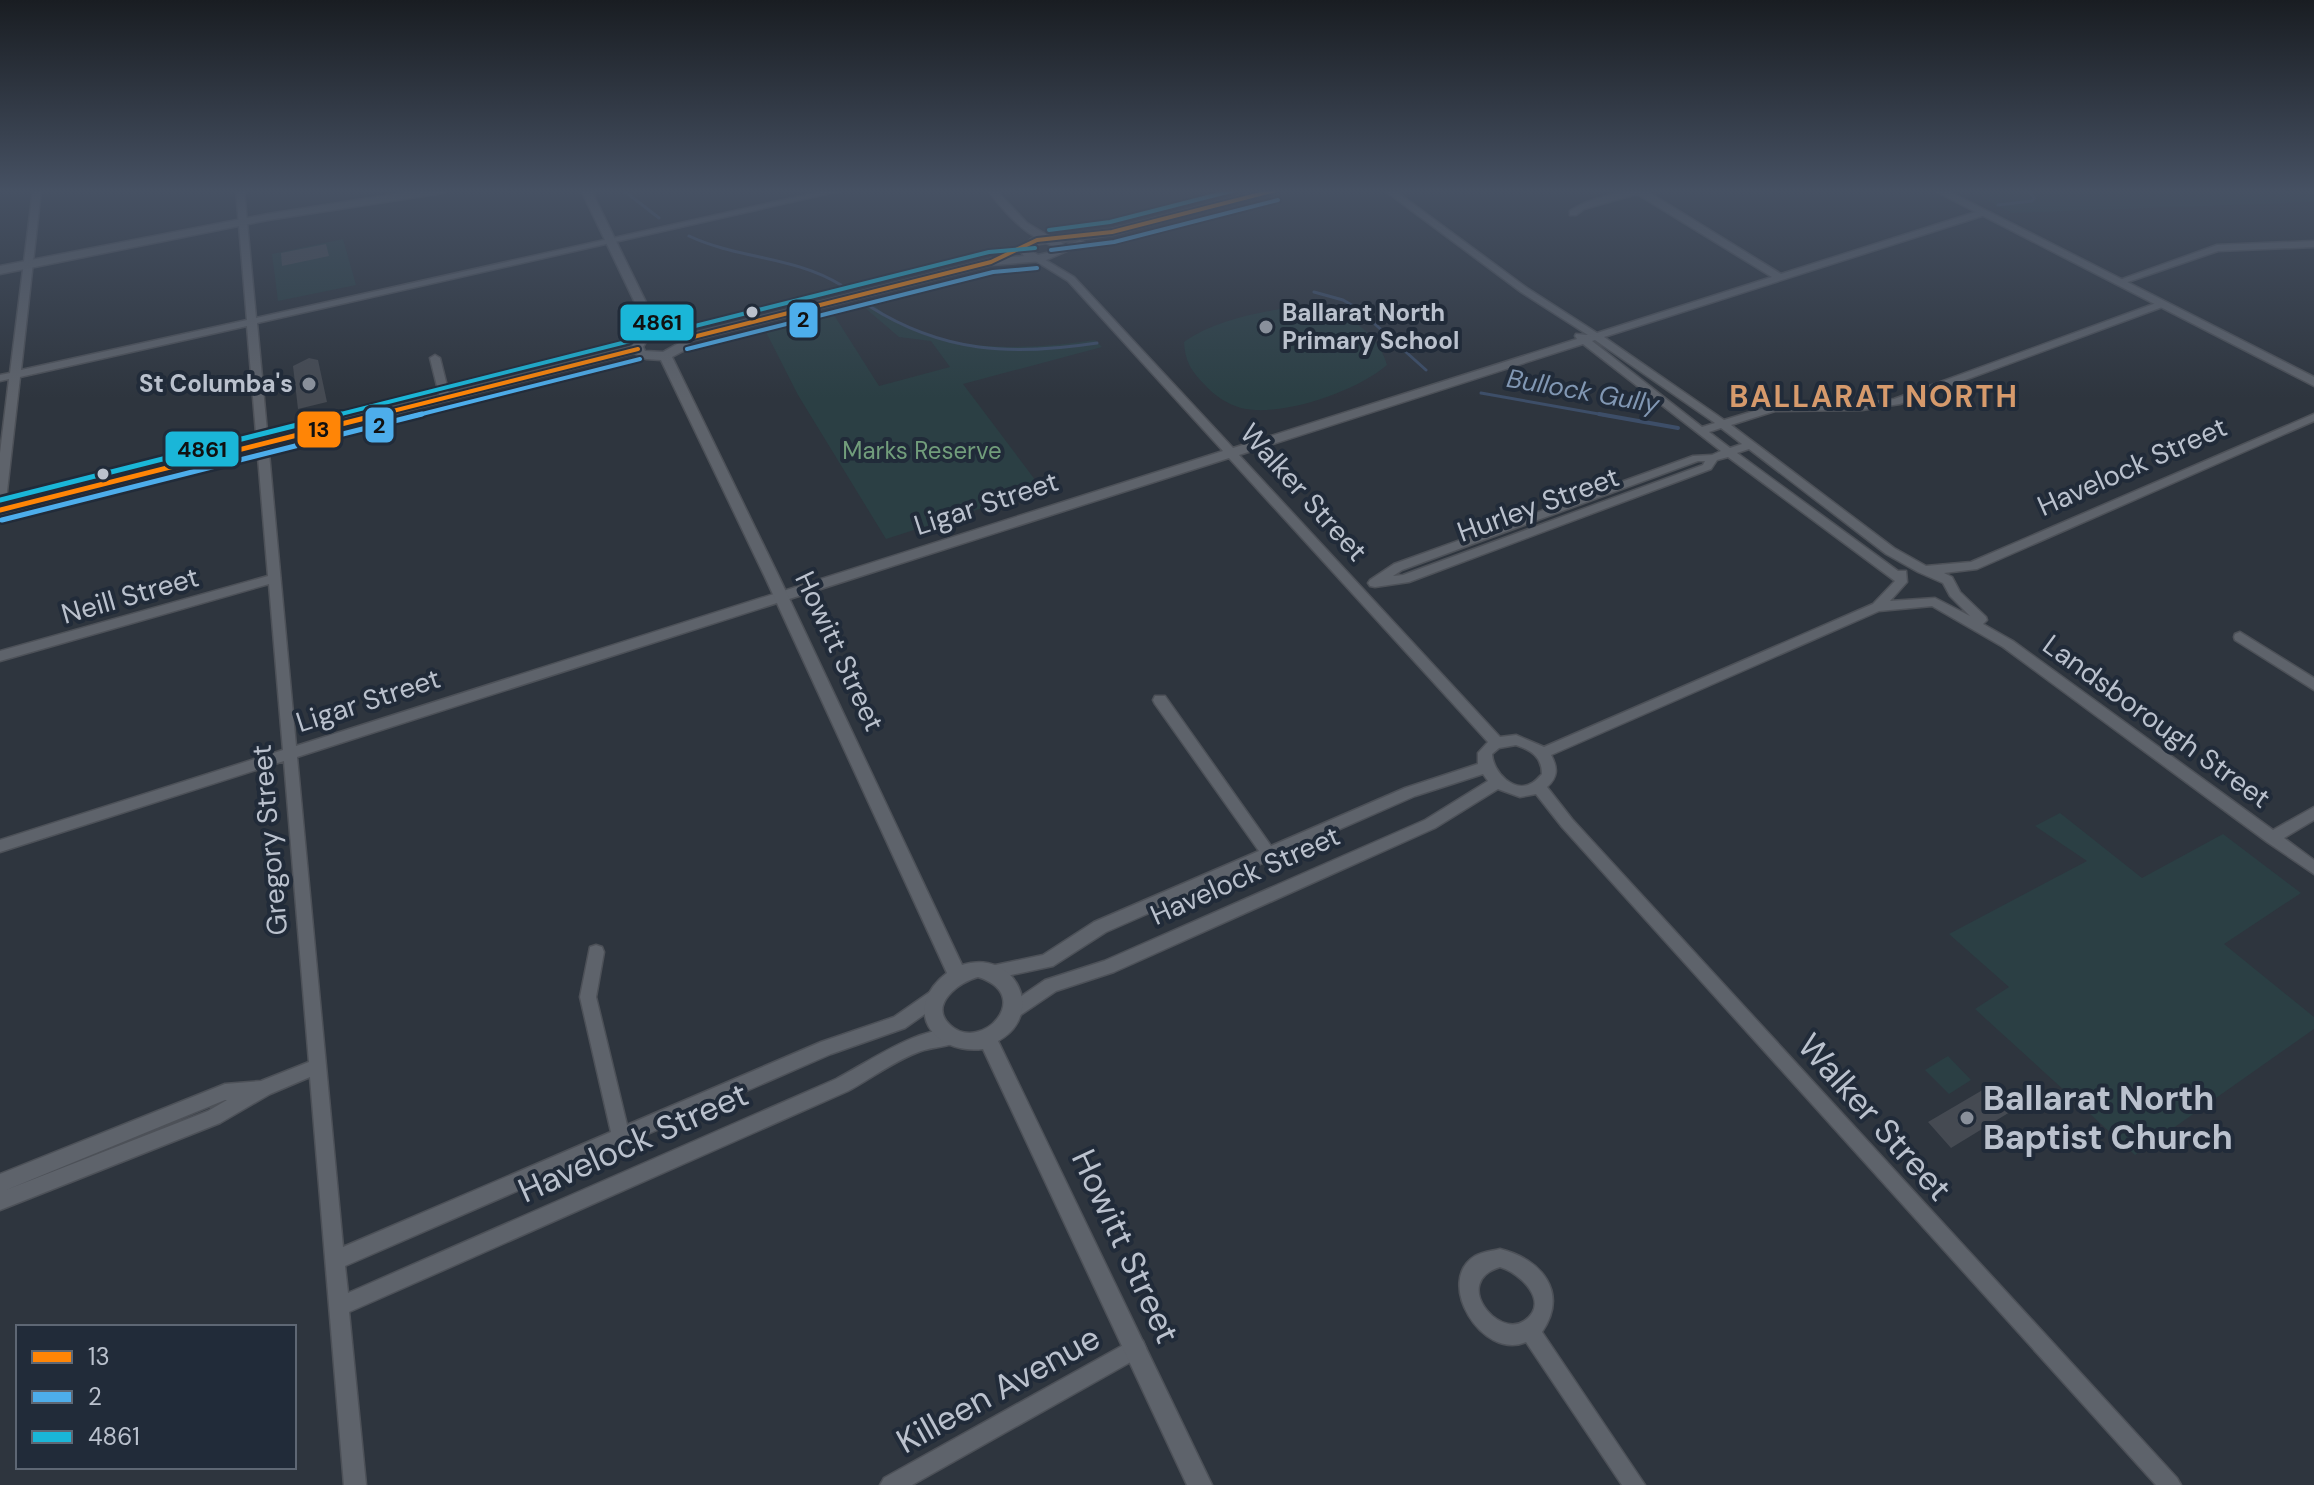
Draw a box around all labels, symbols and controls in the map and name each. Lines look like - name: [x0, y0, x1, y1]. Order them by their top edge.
- place label: Ballarat North Primary School: [1282, 297, 1459, 356]
- line badge: 2: [788, 301, 819, 339]
- line badge: 4861: [619, 303, 695, 342]
- unlabelled marker: [744, 304, 760, 320]
- text: 2: [797, 305, 809, 334]
- text: 4861: [632, 308, 682, 337]
- marker: Ballarat North Primary School: [1257, 318, 1275, 336]
- water label: Bullock Gully: [1504, 361, 1663, 421]
- place label: St Columba's: [139, 368, 293, 399]
- marker: St Columba's: [300, 375, 318, 393]
- district label: BALLARAT NORTH: [1729, 377, 2019, 416]
- line badge: 2: [364, 406, 395, 444]
- street label: Havelock Street: [2032, 408, 2233, 525]
- line badge: 13: [296, 410, 342, 449]
- text: 2: [373, 411, 385, 440]
- text: 13: [308, 415, 330, 444]
- street label: Walker Street: [1232, 416, 1375, 569]
- line badge: 4861: [164, 430, 240, 468]
- text: 4861: [177, 435, 227, 464]
- park label: Marks Reserve: [842, 435, 1002, 466]
- street label: Hurley Street: [1452, 458, 1624, 551]
- street label: Ligar Street: [909, 463, 1063, 544]
- unlabelled marker: [95, 466, 111, 482]
- street label: Neill Street: [57, 558, 203, 633]
- street label: Howitt Street: [786, 565, 893, 737]
- street label: Landsborough Street: [2035, 626, 2278, 817]
- street label: Ligar Street: [291, 660, 445, 741]
- street label: Gregory Street: [243, 743, 296, 937]
- street label: Havelock Street: [1145, 817, 1346, 934]
- street label: Walker Street: [1787, 1024, 1962, 1211]
- street label: Havelock Street: [511, 1072, 755, 1213]
- place label: Ballarat North Baptist Church: [1983, 1076, 2233, 1160]
- marker: Ballarat North Baptist Church: [1958, 1109, 1976, 1127]
- street label: Howitt Street: [1061, 1142, 1190, 1350]
- street label: Killeen Avenue: [889, 1315, 1108, 1464]
- legend: [16, 1325, 296, 1469]
- text: 13: [88, 1341, 110, 1372]
- text: 2: [88, 1381, 102, 1412]
- text: 4861: [88, 1421, 140, 1452]

